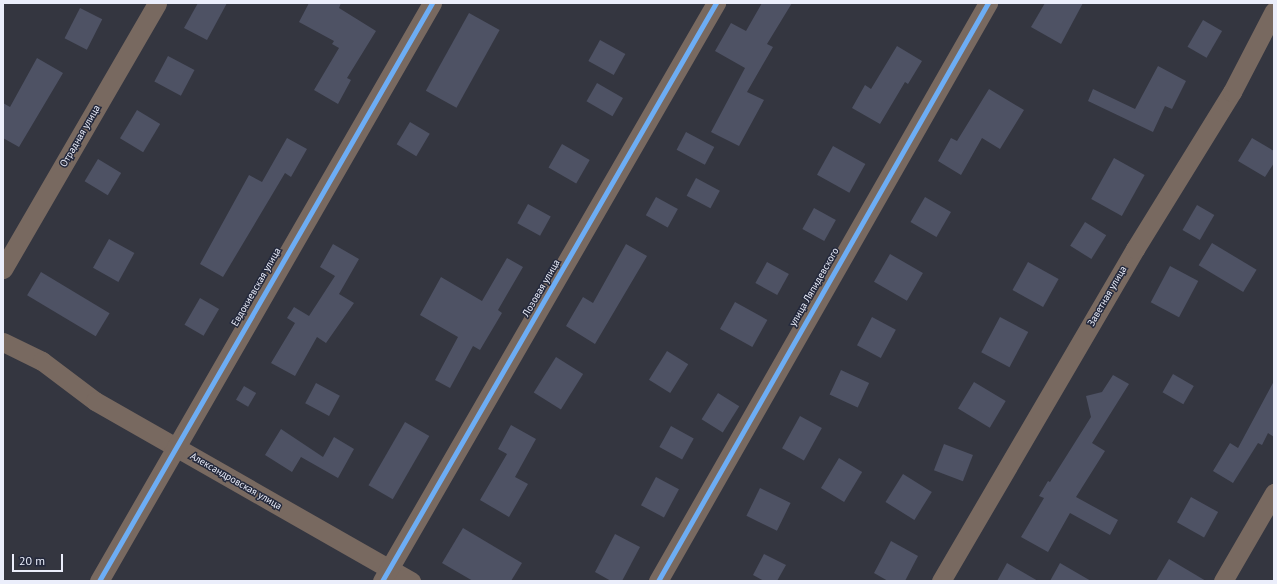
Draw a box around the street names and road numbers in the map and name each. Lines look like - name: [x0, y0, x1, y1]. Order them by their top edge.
- street label: Отрадная улица: [57, 103, 103, 169]
- street label: Евдокиевская улица: [229, 246, 283, 328]
- street label: улица Ляпидевского: [787, 246, 841, 328]
- street label: Лозовая улица: [520, 257, 562, 319]
- street label: Заветная улица: [1085, 264, 1129, 328]
- street label: Александровская улица: [188, 450, 284, 512]

